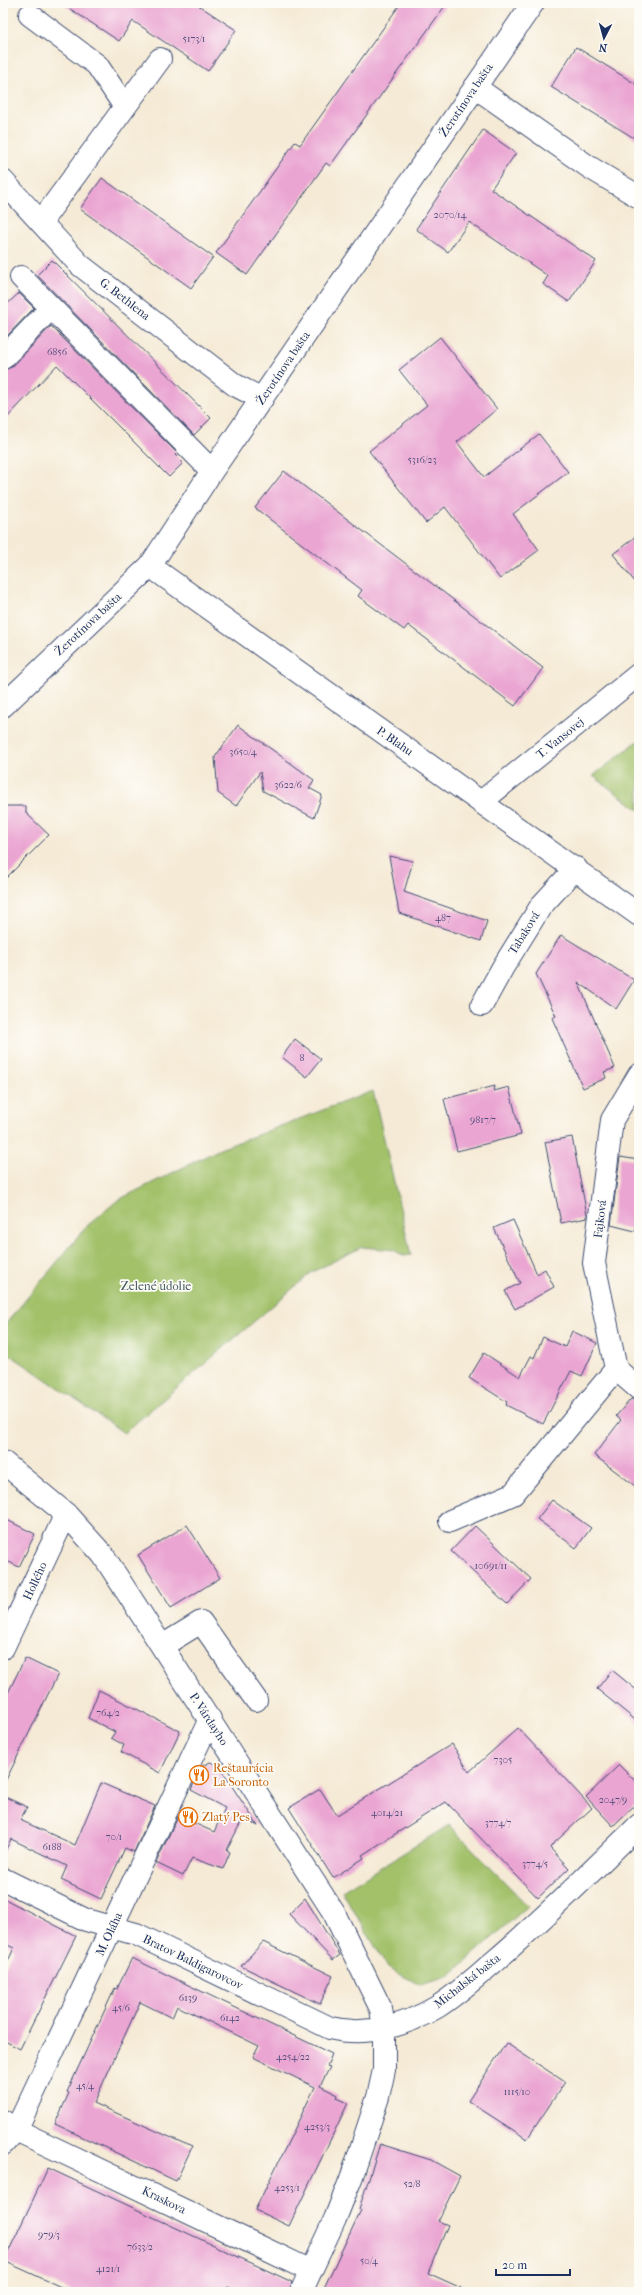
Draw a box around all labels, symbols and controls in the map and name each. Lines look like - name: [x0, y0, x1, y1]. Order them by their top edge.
- north arrow: [584, 18, 624, 58]
- house number: 5173/1: [183, 33, 205, 45]
- text: N: [598, 40, 608, 54]
- street label: Žerotínova bašta: [435, 60, 496, 139]
- house number: 2070/14: [434, 209, 468, 221]
- street label: G. Bethlena: [97, 275, 153, 323]
- street label: Žerotínova bašta: [252, 328, 313, 407]
- house number: 6856: [47, 346, 68, 358]
- house number: 5316/23: [407, 454, 437, 466]
- street label: Žerotínova bašta: [51, 589, 124, 658]
- street label: T. Vansovej: [533, 715, 587, 761]
- street label: P. Blahu: [374, 723, 416, 759]
- house number: 3650/4: [229, 746, 258, 758]
- house number: 3622/6: [274, 779, 302, 791]
- street label: Tabaková: [505, 909, 543, 957]
- house number: 487: [435, 912, 451, 924]
- house number: 8: [299, 1052, 305, 1064]
- house number: 9817/7: [470, 1114, 496, 1126]
- street label: Fajková: [591, 1199, 609, 1239]
- park label: Zelené údolie: [121, 1279, 191, 1293]
- street label: Hollého: [20, 1560, 50, 1602]
- house number: 10691/11: [475, 1560, 507, 1572]
- street label: P. Várdayho: [187, 1690, 231, 1748]
- house number: 764/2: [96, 1707, 120, 1719]
- house number: 7305: [494, 1754, 512, 1766]
- place label: Reštaurácia La Soronto: [213, 1761, 274, 1789]
- restaurant icon: Reštaurácia La Soronto: [188, 1764, 210, 1786]
- house number: 2047/9: [599, 1794, 627, 1806]
- restaurant icon: Zlatý Pes: [177, 1806, 199, 1828]
- house number: 4014/21: [371, 1807, 403, 1819]
- place label: Zlatý Pes: [202, 1810, 250, 1824]
- house number: 3774/7: [485, 1817, 511, 1829]
- house number: 70/1: [106, 1831, 122, 1843]
- house number: 6188: [43, 1841, 61, 1853]
- house number: 3774/5: [522, 1858, 548, 1870]
- street label: M. Oláha: [93, 1910, 125, 1958]
- street label: Bratov Baldigarovcov: [141, 1932, 246, 1993]
- street label: Michalská bašta: [431, 1951, 503, 2011]
- house number: 6139: [179, 1992, 197, 2004]
- house number: 45/6: [112, 2002, 130, 2014]
- house number: 6142: [220, 2012, 240, 2024]
- house number: 4254/22: [276, 2051, 310, 2063]
- house number: 45/4: [76, 2080, 95, 2092]
- house number: 1115/10: [504, 2086, 530, 2098]
- house number: 4253/3: [304, 2121, 330, 2133]
- house number: 52/8: [404, 2178, 420, 2190]
- house number: 4253/1: [274, 2182, 300, 2194]
- street label: Kraskova: [140, 2183, 189, 2217]
- house number: 979/3: [38, 2229, 60, 2241]
- house number: 7633/2: [127, 2241, 153, 2253]
- scale bar: [496, 2251, 570, 2277]
- house number: 50/4: [360, 2255, 379, 2267]
- text: 20 m: [502, 2258, 527, 2272]
- house number: 4121/1: [96, 2263, 120, 2275]

